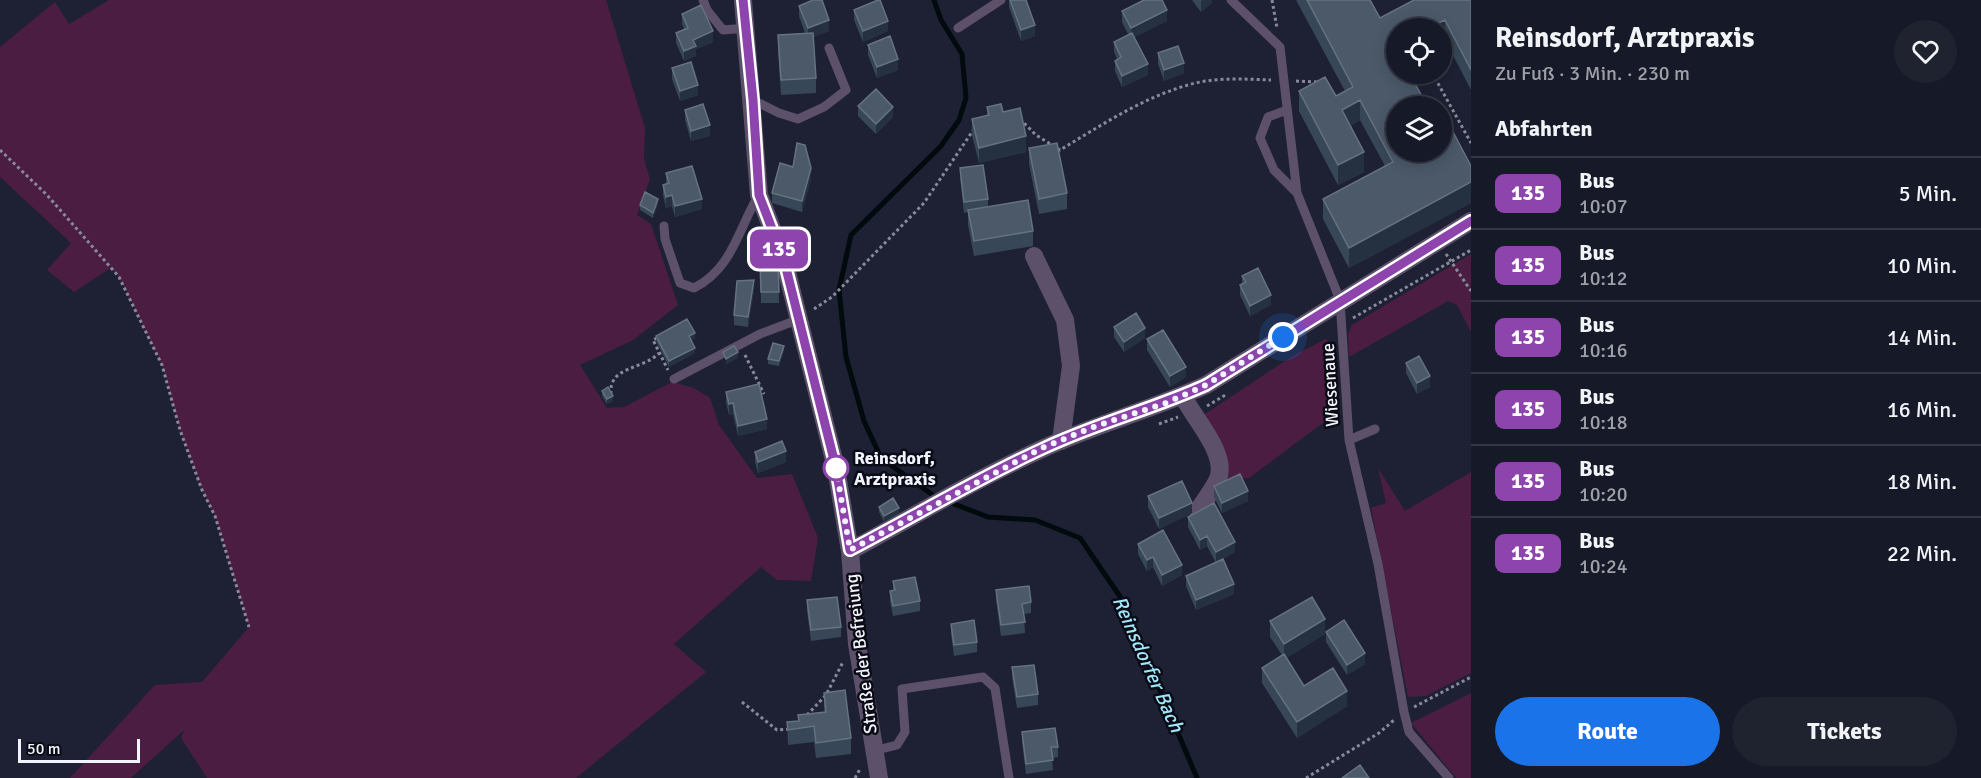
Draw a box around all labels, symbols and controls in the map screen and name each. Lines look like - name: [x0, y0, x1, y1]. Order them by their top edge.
- map controls: [1386, 18, 1452, 162]
- button: locate: [1386, 18, 1452, 84]
- button: heart: [1894, 20, 1957, 83]
- text: Reinsdorf, Arztpraxis: [1495, 21, 1754, 55]
- text: Zu Fuß · 3 Min. · 230 m: [1495, 61, 1690, 86]
- button: layers: [1386, 96, 1452, 162]
- text: Abfahrten: [1495, 115, 1593, 142]
- text: Bus: [1579, 167, 1614, 194]
- text: 135: [1511, 180, 1545, 206]
- text: 5 Min.: [1899, 180, 1957, 207]
- text: 10:07: [1579, 194, 1628, 219]
- line badge: 135: [744, 230, 814, 268]
- text: 135: [762, 236, 796, 262]
- text: Bus: [1579, 239, 1614, 266]
- text: 135: [1511, 252, 1545, 278]
- text: 10 Min.: [1887, 252, 1957, 279]
- text: 10:12: [1579, 266, 1628, 291]
- text: Bus: [1579, 311, 1614, 338]
- your location: [1268, 322, 1298, 352]
- text: 135: [1511, 324, 1545, 350]
- text: 14 Min.: [1887, 324, 1957, 351]
- text: 10:16: [1579, 338, 1628, 363]
- street label: Wiesenaue: [1317, 343, 1343, 427]
- text: Bus: [1579, 383, 1614, 410]
- text: 135: [1511, 396, 1545, 422]
- text: 16 Min.: [1887, 396, 1957, 423]
- text: 10:18: [1579, 410, 1628, 435]
- place label: Reinsdorf, Arztpraxis: [854, 447, 936, 490]
- marker: Reinsdorf, Arztpraxis: [823, 455, 849, 481]
- text: Bus: [1579, 455, 1614, 482]
- text: 135: [1511, 468, 1545, 494]
- text: 18 Min.: [1887, 468, 1957, 495]
- text: 10:20: [1579, 482, 1628, 507]
- text: Bus: [1579, 527, 1614, 554]
- text: 135: [1511, 540, 1545, 566]
- text: 22 Min.: [1887, 540, 1957, 567]
- text: 10:24: [1579, 554, 1628, 579]
- street label: Straße der Befreiung: [840, 573, 882, 735]
- water label: Reinsdorfer Bach: [1107, 592, 1190, 737]
- button: Route: [1495, 697, 1720, 766]
- button: Tickets: [1732, 697, 1957, 766]
- scale bar: [18, 736, 140, 764]
- text: 50 m: [27, 739, 61, 759]

